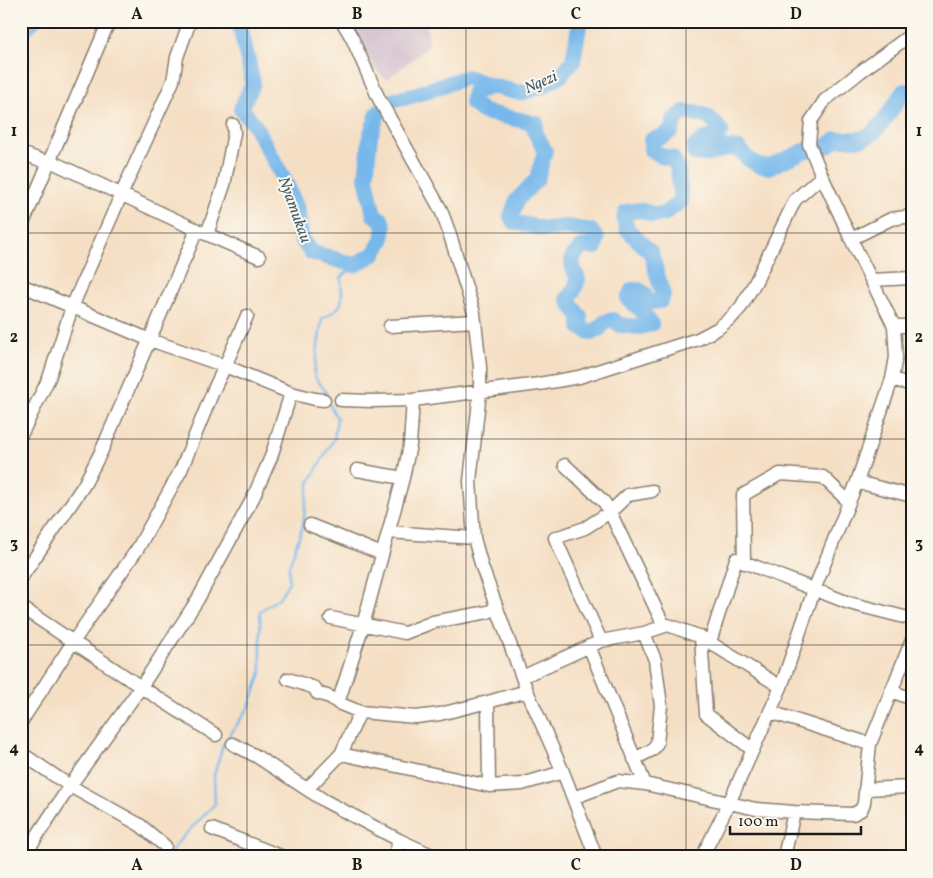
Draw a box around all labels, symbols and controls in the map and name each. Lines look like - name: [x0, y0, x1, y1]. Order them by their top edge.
- text: A: [131, 4, 143, 26]
- text: B: [352, 4, 363, 26]
- text: C: [571, 4, 581, 26]
- text: D: [790, 4, 802, 26]
- water label: Ngezi: [521, 66, 562, 100]
- text: 1: [11, 121, 17, 143]
- text: 1: [916, 121, 922, 143]
- water label: Nyamukau: [272, 174, 316, 246]
- text: 2: [10, 327, 18, 349]
- text: 2: [915, 327, 923, 349]
- text: 3: [10, 533, 18, 555]
- text: 3: [915, 533, 923, 555]
- text: 4: [9, 738, 19, 760]
- text: 4: [914, 738, 924, 760]
- scale bar: [730, 803, 862, 835]
- text: 100 m: [738, 812, 778, 833]
- text: A: [131, 855, 143, 877]
- text: B: [352, 855, 363, 877]
- text: C: [571, 855, 581, 877]
- text: D: [790, 855, 802, 877]

